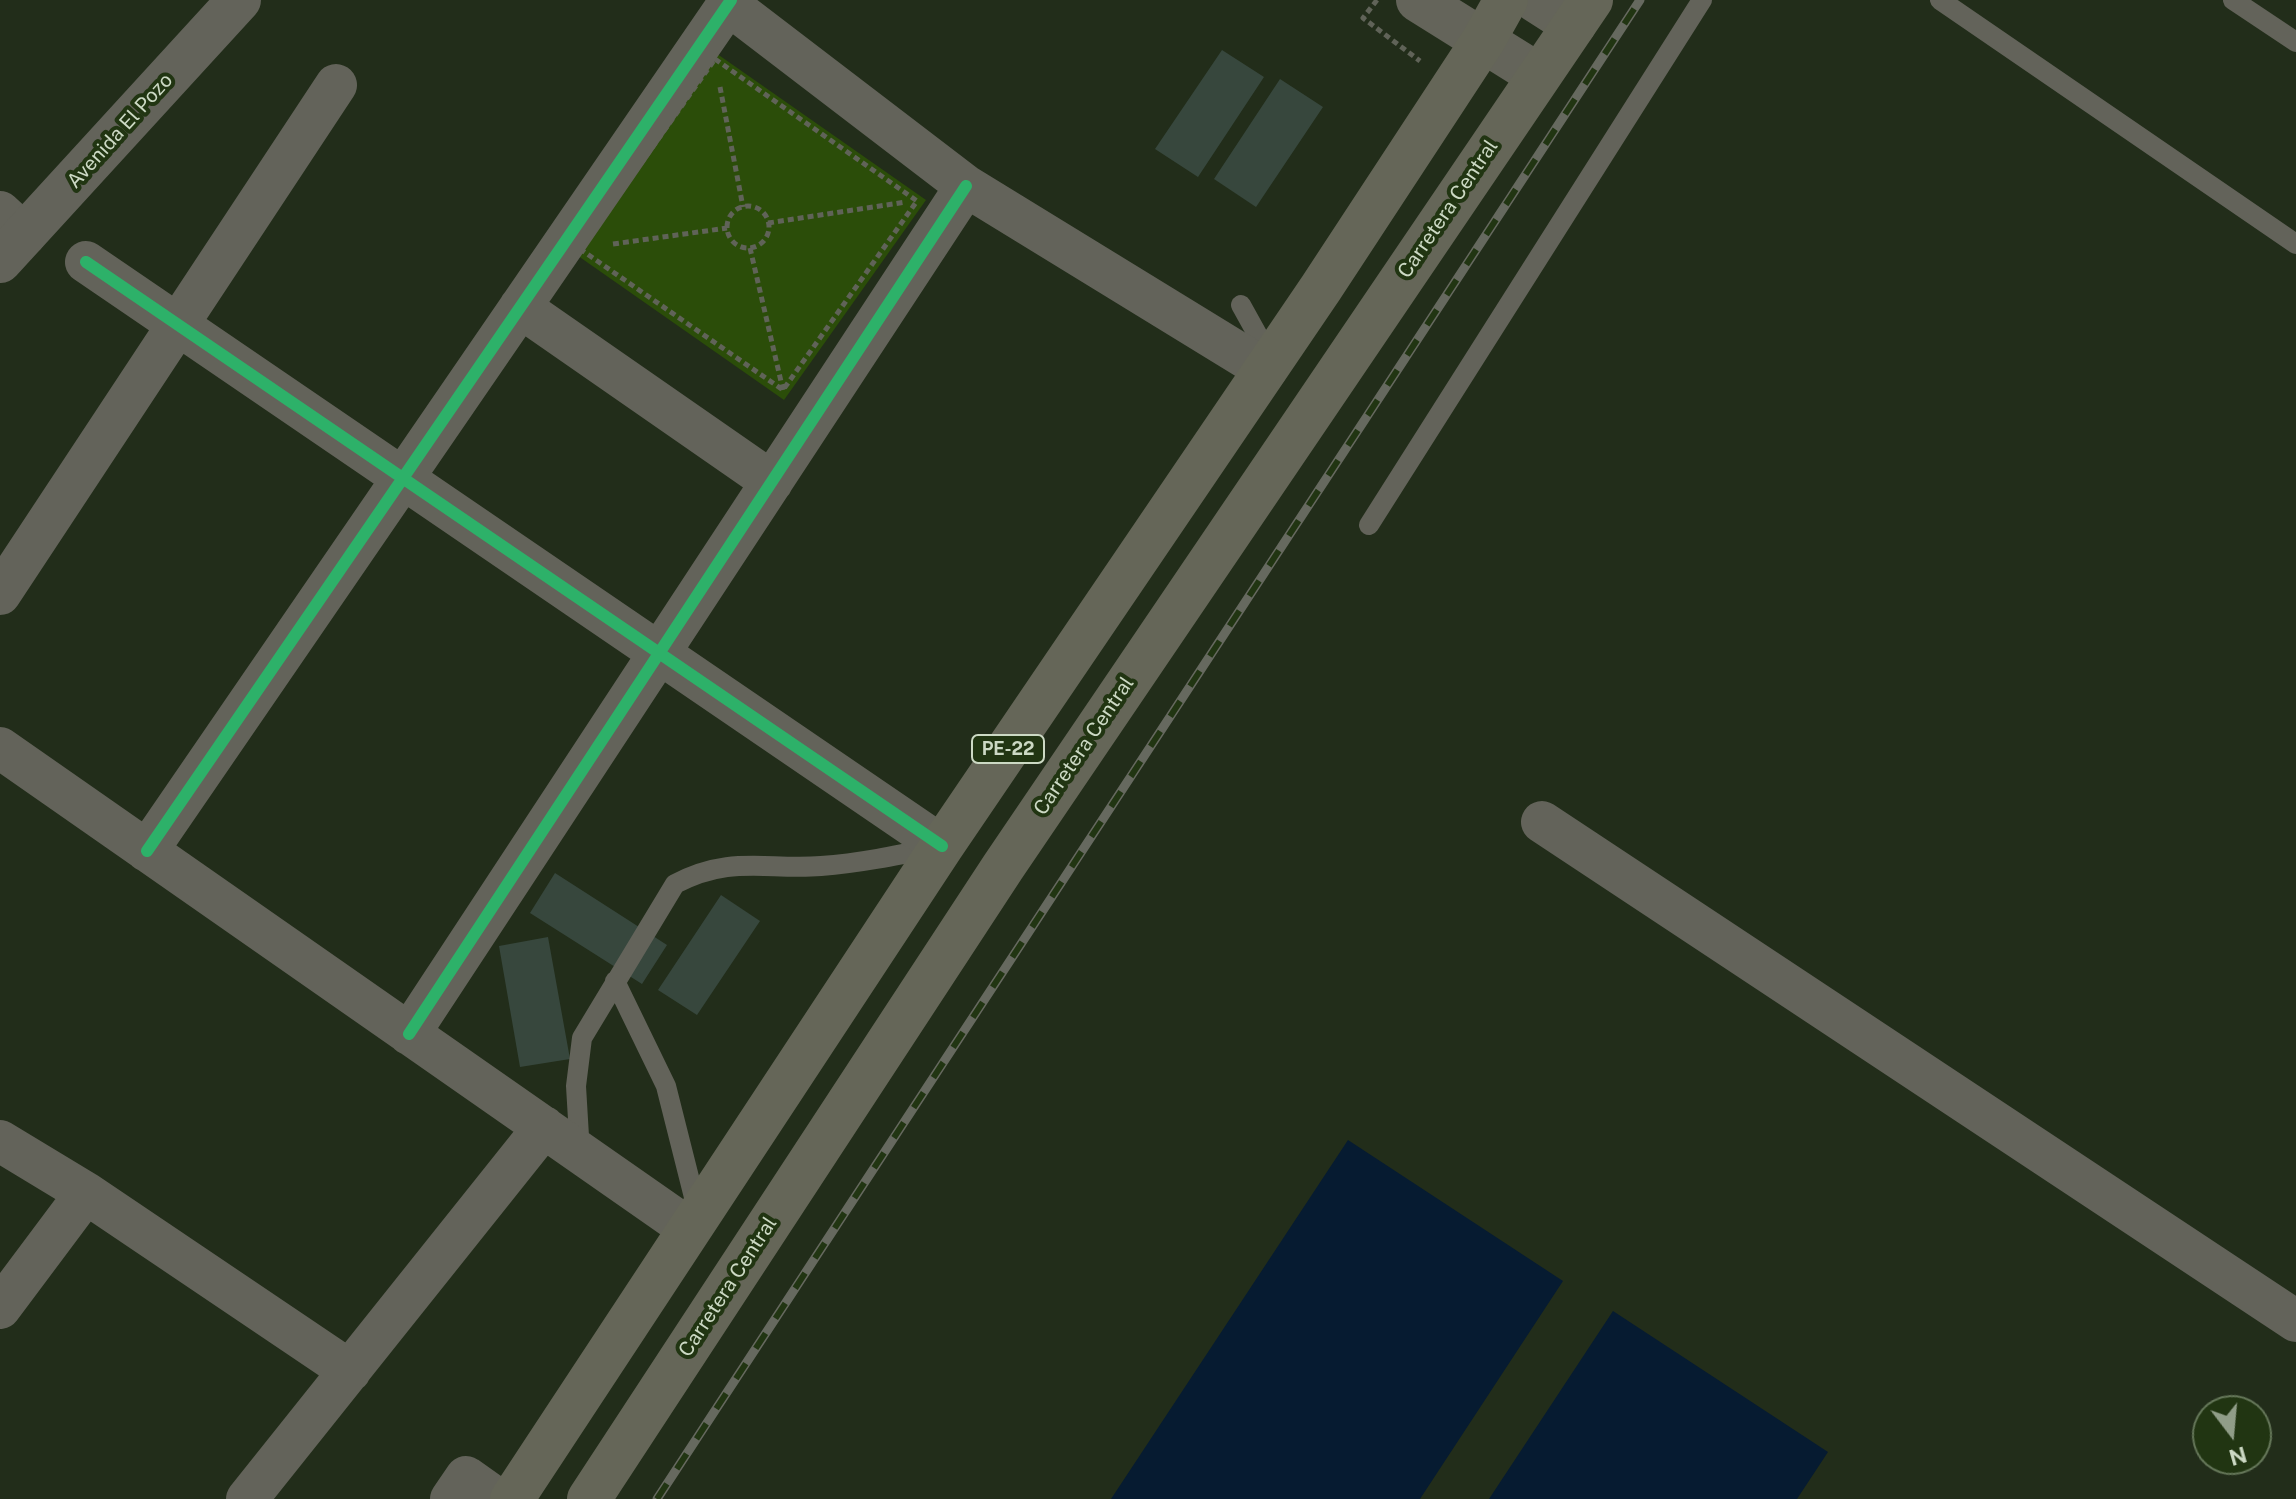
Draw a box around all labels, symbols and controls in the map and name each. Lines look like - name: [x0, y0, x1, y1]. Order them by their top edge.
- street label: Avenida El Pozo: [62, 69, 178, 193]
- street label: Carretera Central: [1393, 135, 1503, 283]
- street label: Carretera Central: [1029, 672, 1139, 820]
- road number: PE-22: [972, 735, 1044, 763]
- street label: Carretera Central: [674, 1213, 782, 1361]
- north arrow: [2192, 1395, 2272, 1475]
- text: N: [2226, 1441, 2250, 1471]

